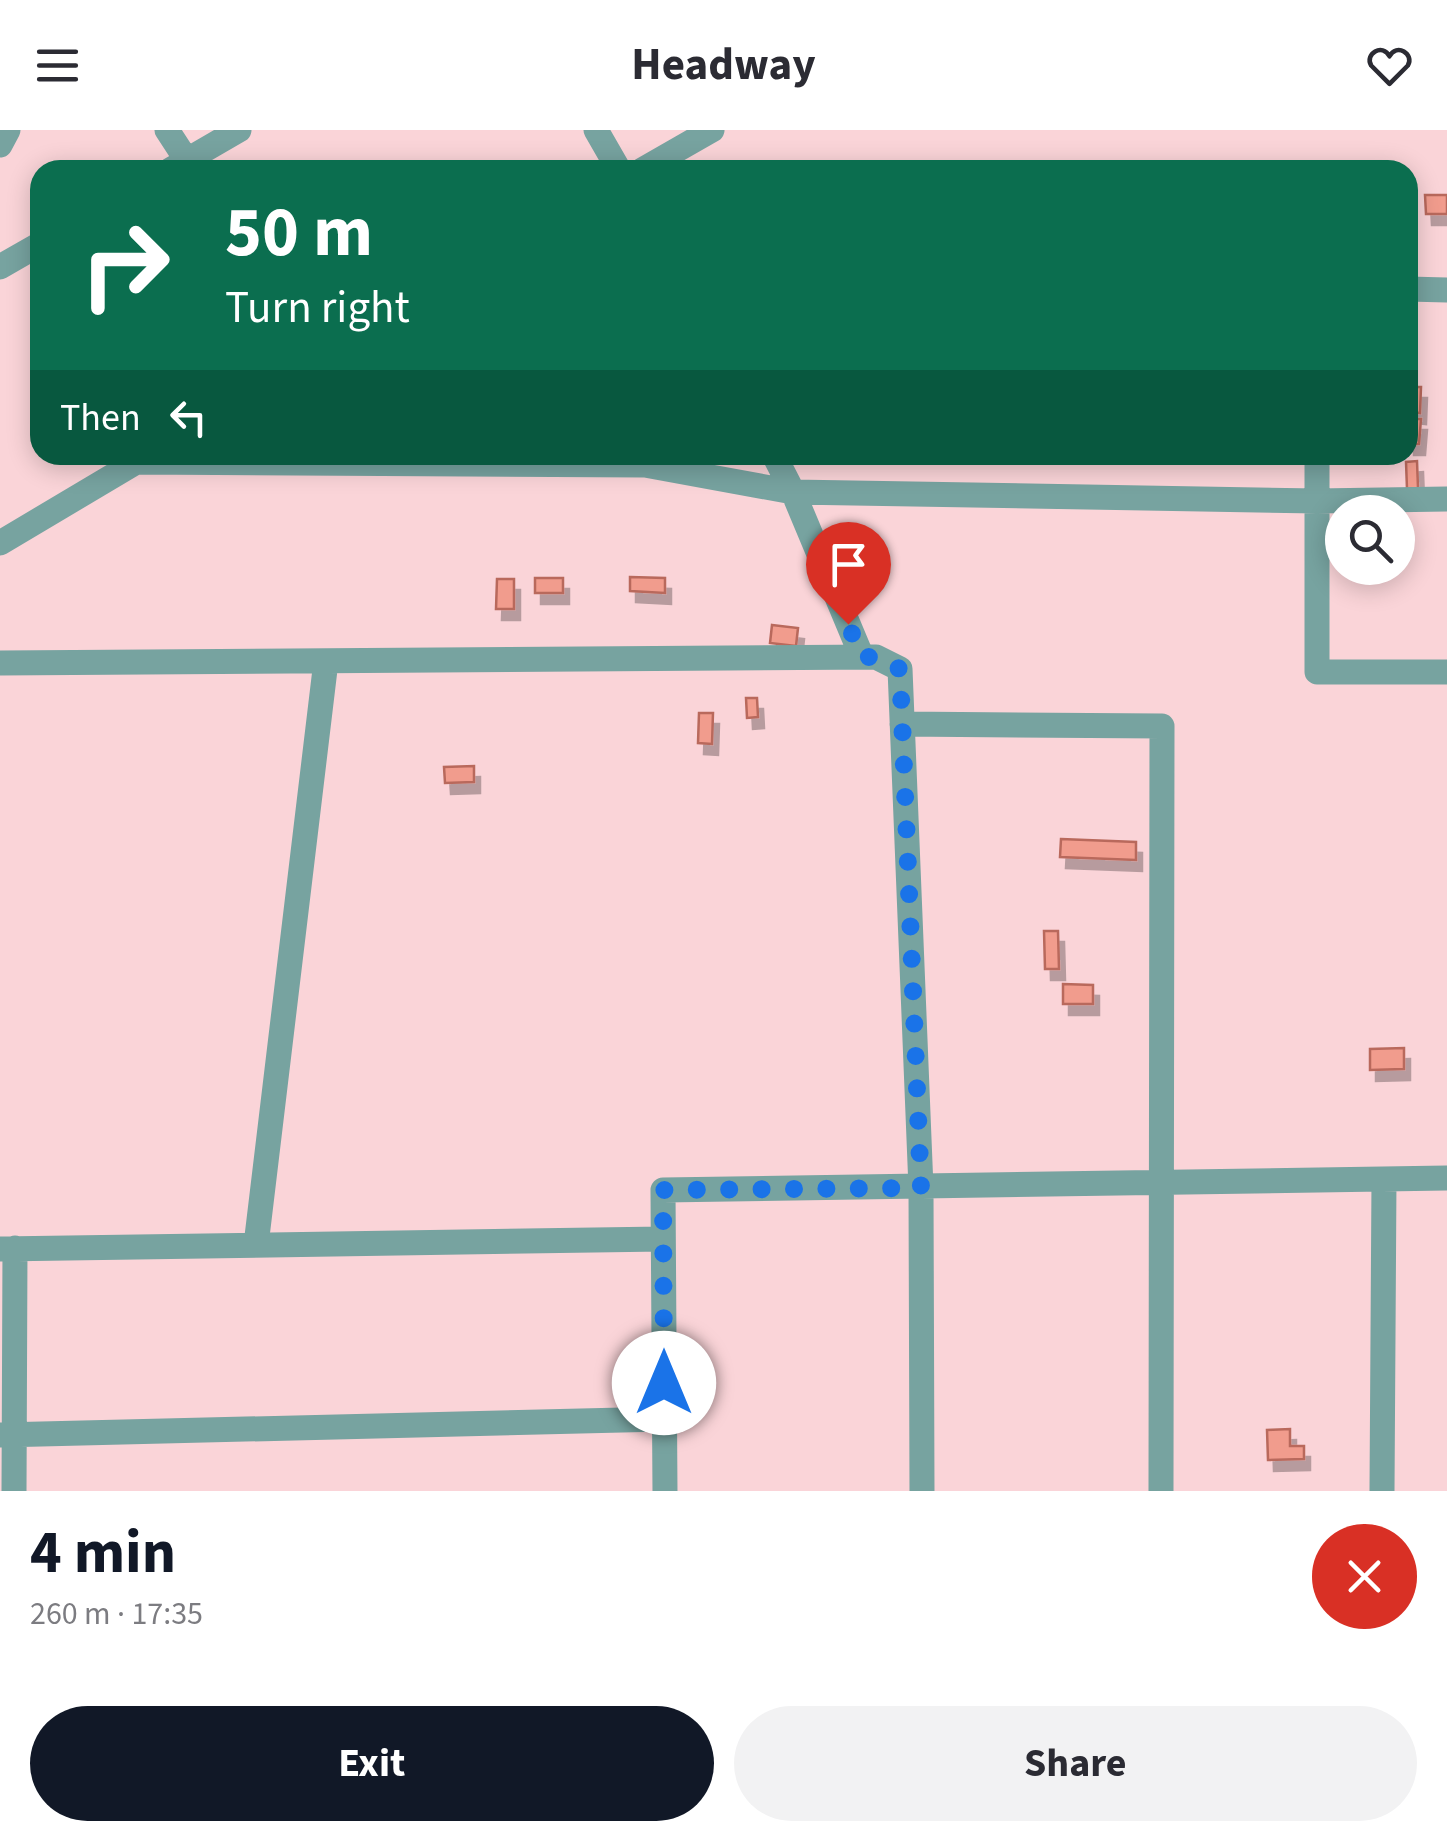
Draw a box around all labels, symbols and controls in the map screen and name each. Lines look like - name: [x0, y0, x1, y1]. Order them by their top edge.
- text: Headway: [631, 33, 816, 97]
- icon: menu: [30, 38, 85, 93]
- icon: heart: [1362, 38, 1417, 93]
- text: 50 m: [225, 183, 373, 283]
- icon: right: [60, 200, 190, 330]
- text: Turn right: [225, 276, 410, 340]
- icon: left: [161, 390, 216, 445]
- text: Then: [60, 391, 141, 445]
- map controls: [1325, 495, 1415, 585]
- button: search: [1325, 495, 1415, 585]
- pin: [806, 522, 891, 625]
- icon: arrive: [821, 537, 876, 592]
- position arrow: [612, 1331, 716, 1435]
- text: 4 min: [30, 1511, 176, 1596]
- button: close: [1312, 1524, 1417, 1629]
- text: 260 m · 17:35: [30, 1591, 203, 1637]
- button: Exit: [30, 1706, 714, 1821]
- button: Share: [734, 1706, 1417, 1821]

